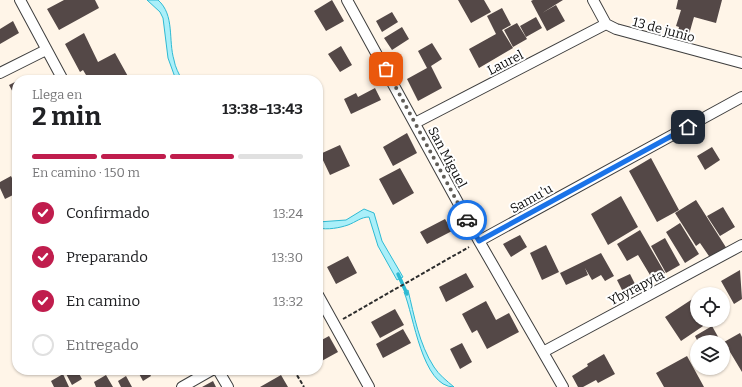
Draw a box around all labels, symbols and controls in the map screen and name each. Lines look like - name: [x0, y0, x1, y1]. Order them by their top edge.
- street label: 13 de junio: [631, 14, 697, 45]
- street label: Laurel: [485, 47, 526, 78]
- pin: [369, 52, 403, 86]
- icon: bag: [375, 58, 397, 80]
- text: Llega en: [32, 87, 82, 102]
- text: 13:38–13:43: [222, 100, 303, 118]
- text: 2 min: [32, 101, 101, 132]
- pin: [671, 110, 705, 144]
- icon: home: [677, 116, 699, 138]
- street label: San Miguel: [425, 124, 470, 191]
- text: En camino · 150 m: [32, 165, 140, 180]
- street label: Samu'u: [507, 181, 555, 216]
- courier: [447, 200, 487, 240]
- icon: check: [32, 202, 54, 224]
- text: Confirmado: [66, 204, 150, 222]
- text: 13:24: [273, 206, 303, 221]
- icon: car: [456, 209, 478, 231]
- icon: check: [32, 246, 54, 268]
- text: Preparando: [66, 248, 148, 266]
- text: 13:30: [272, 250, 303, 265]
- street label: Ybyrapyta: [606, 267, 667, 308]
- map controls: [690, 287, 730, 375]
- button: locate: [690, 287, 730, 327]
- icon: check: [32, 290, 54, 312]
- text: En camino: [66, 292, 140, 310]
- text: 13:32: [273, 294, 303, 309]
- button: layers: [690, 335, 730, 375]
- text: Entregado: [66, 336, 139, 354]

